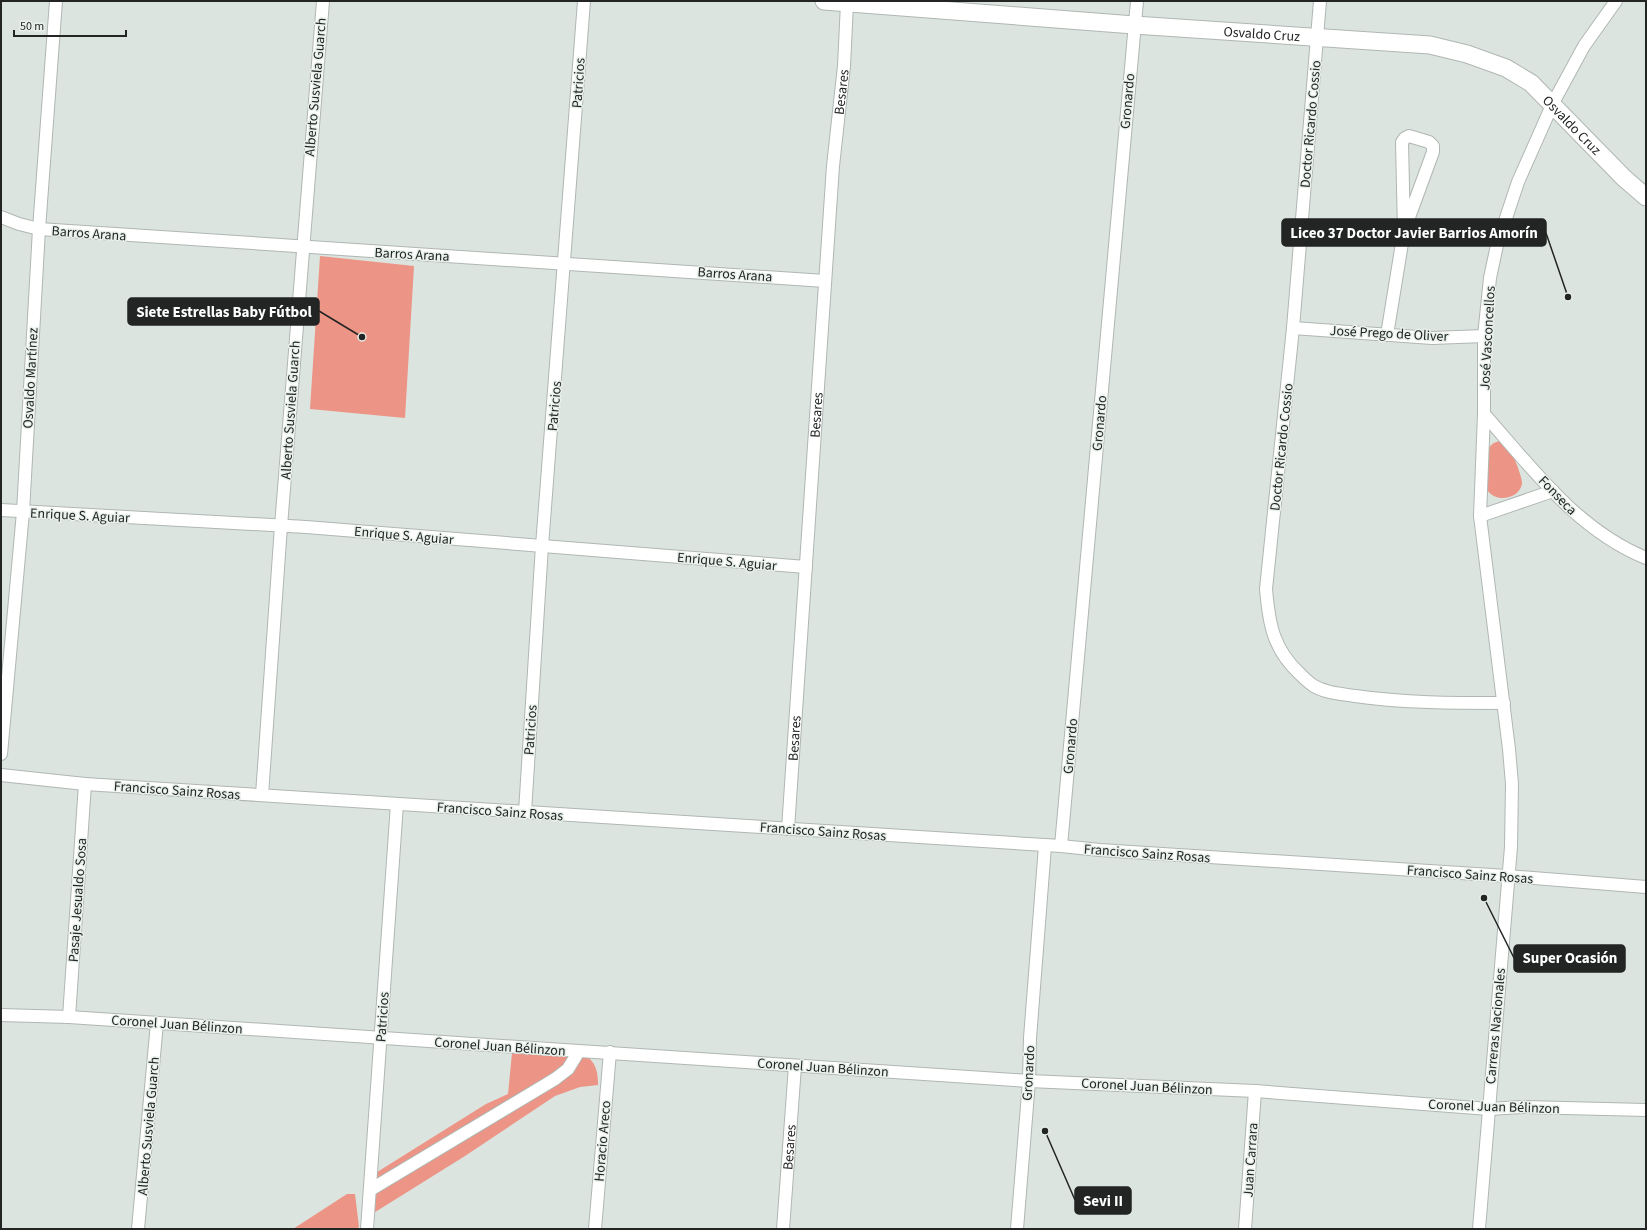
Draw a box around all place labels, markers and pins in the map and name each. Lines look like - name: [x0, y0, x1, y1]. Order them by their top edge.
- callout: Liceo 37 Doctor Javier Barrios Amorín: [1282, 219, 1546, 246]
- callout: Siete Estrellas Baby Fútbol: [128, 298, 319, 325]
- callout: Super Ocasión: [1514, 945, 1625, 972]
- callout: Sevi II: [1075, 1187, 1131, 1214]

